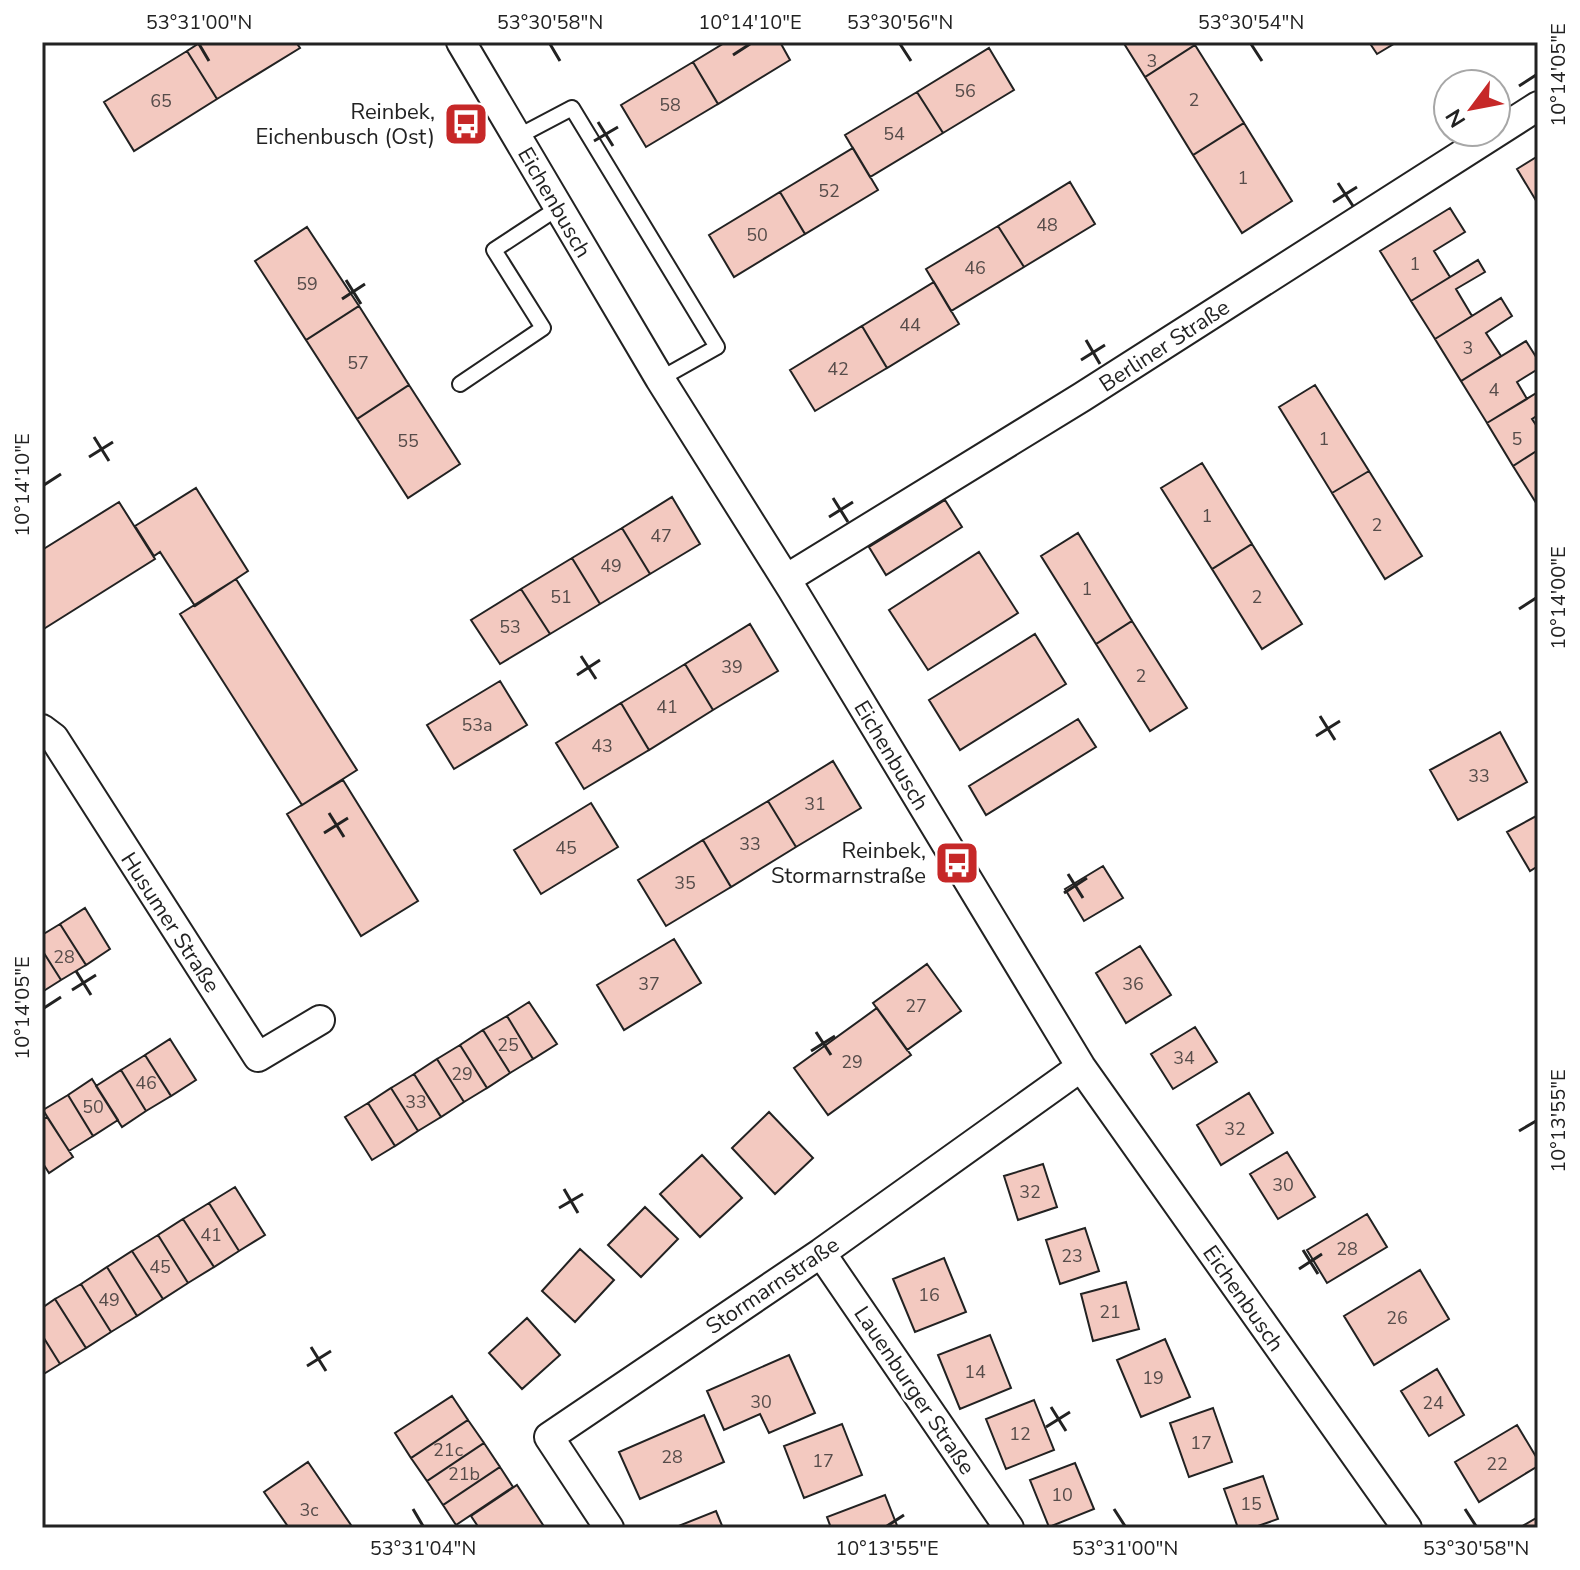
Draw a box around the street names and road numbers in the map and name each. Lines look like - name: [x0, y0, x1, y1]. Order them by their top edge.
- street label: Eichenbusch: [510, 142, 598, 263]
- street label: Berliner Straße: [1094, 293, 1235, 399]
- street label: Eichenbusch: [847, 695, 936, 816]
- street label: Husumer Straße: [113, 846, 227, 999]
- street label: Stormarnstraße: [700, 1230, 845, 1342]
- street label: Eichenbusch: [1196, 1239, 1291, 1358]
- street label: Lauenburger Straße: [847, 1300, 982, 1481]

